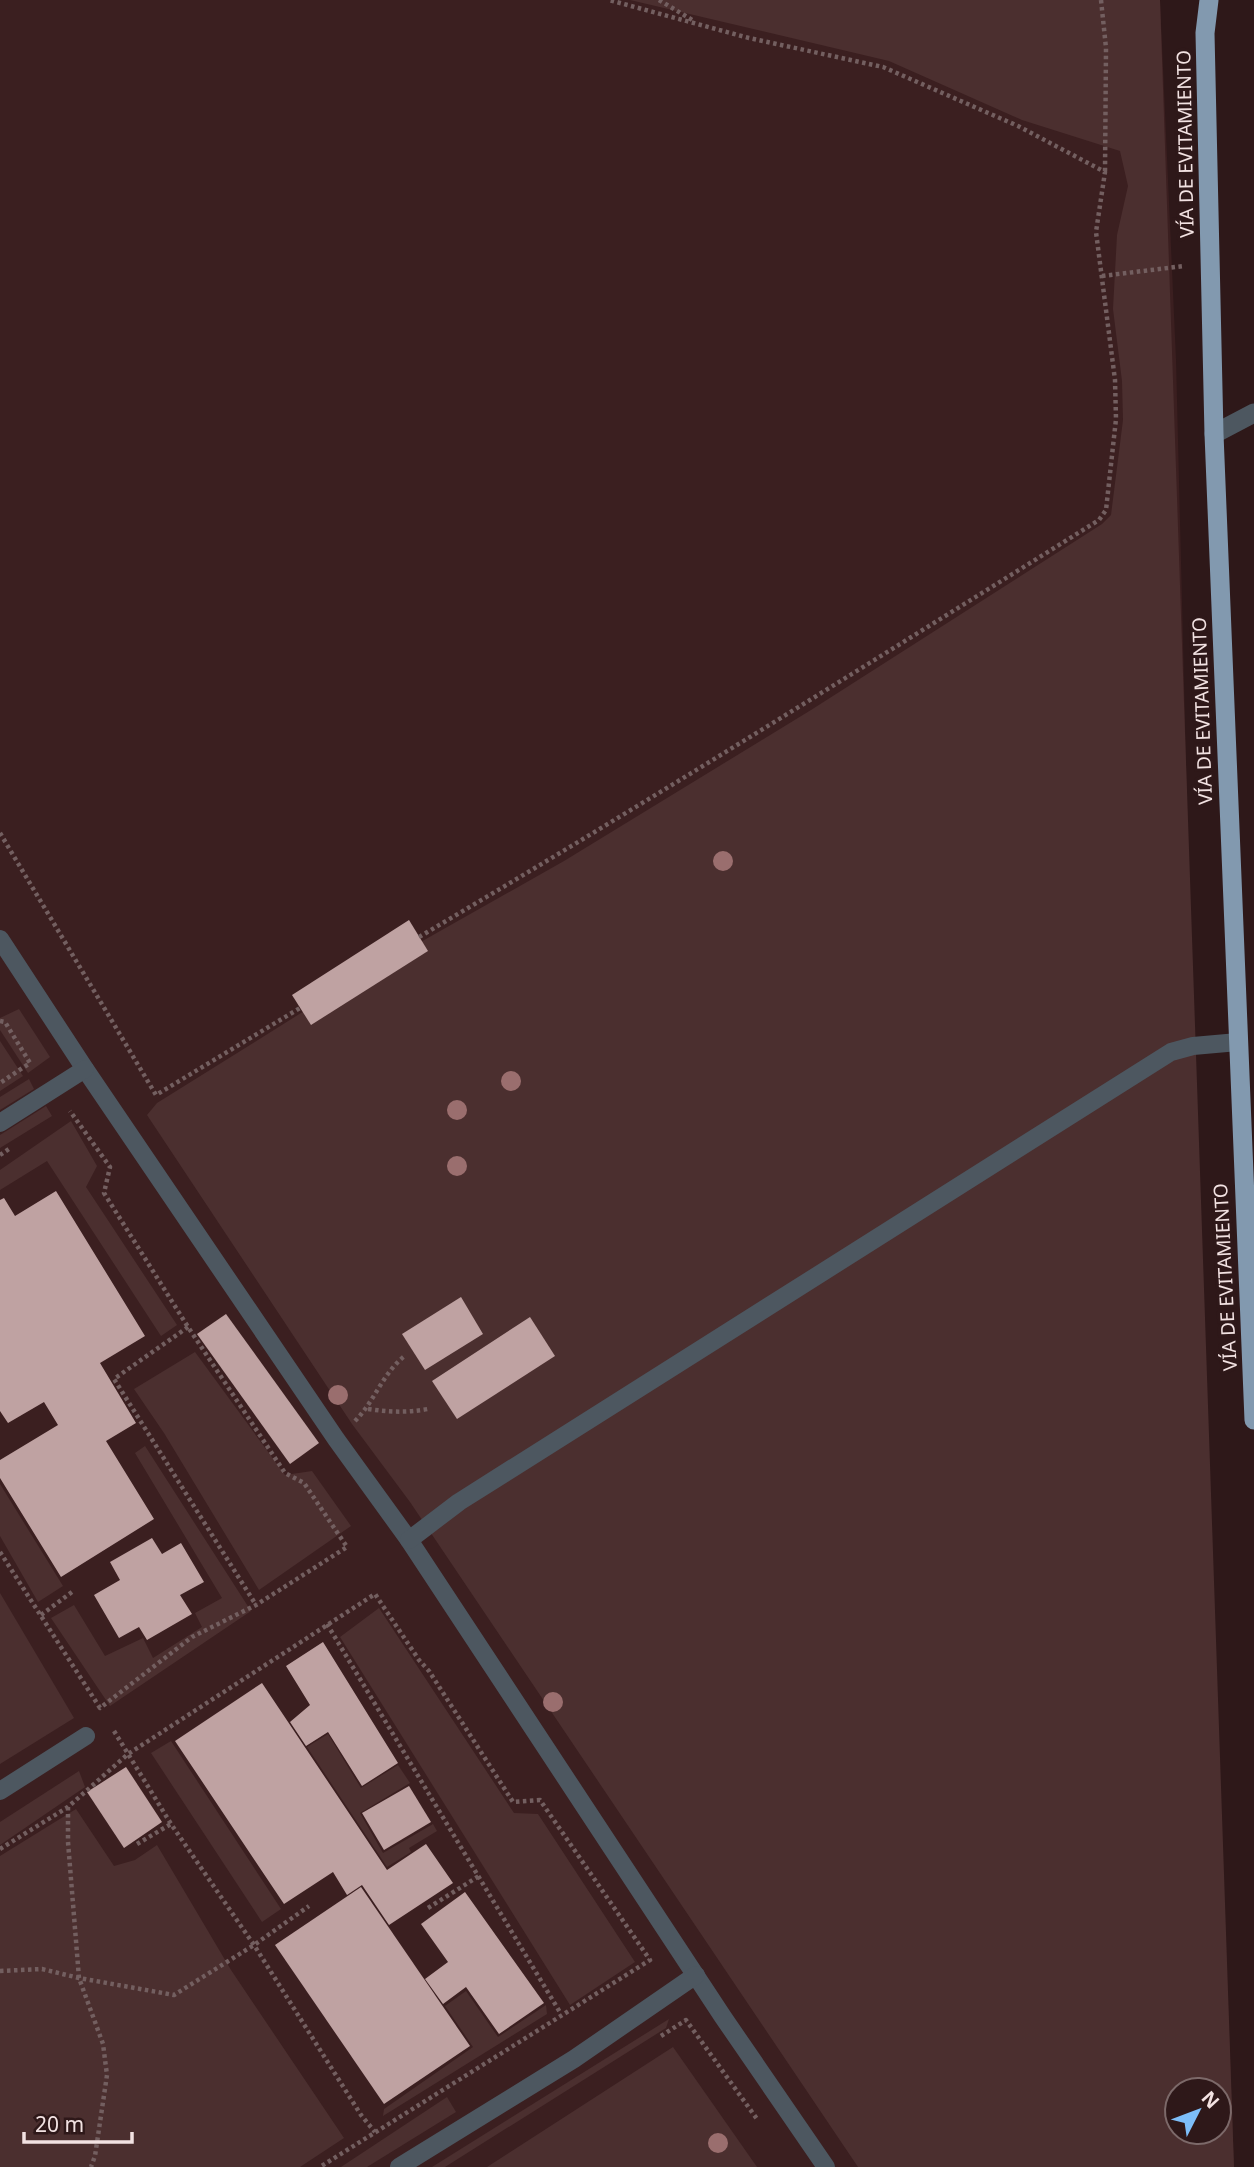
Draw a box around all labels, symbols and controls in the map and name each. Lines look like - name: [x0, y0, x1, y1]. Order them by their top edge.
- street label: VÍA DE EVITAMIENTO: [1170, 50, 1200, 238]
- street label: VÍA DE EVITAMIENTO: [1186, 617, 1218, 805]
- street label: VÍA DE EVITAMIENTO: [1207, 1183, 1243, 1371]
- north arrow: [1163, 2076, 1233, 2146]
- text: N: [1196, 2085, 1225, 2114]
- scale bar: [24, 2100, 133, 2144]
- text: 20 m: [35, 2110, 84, 2138]

